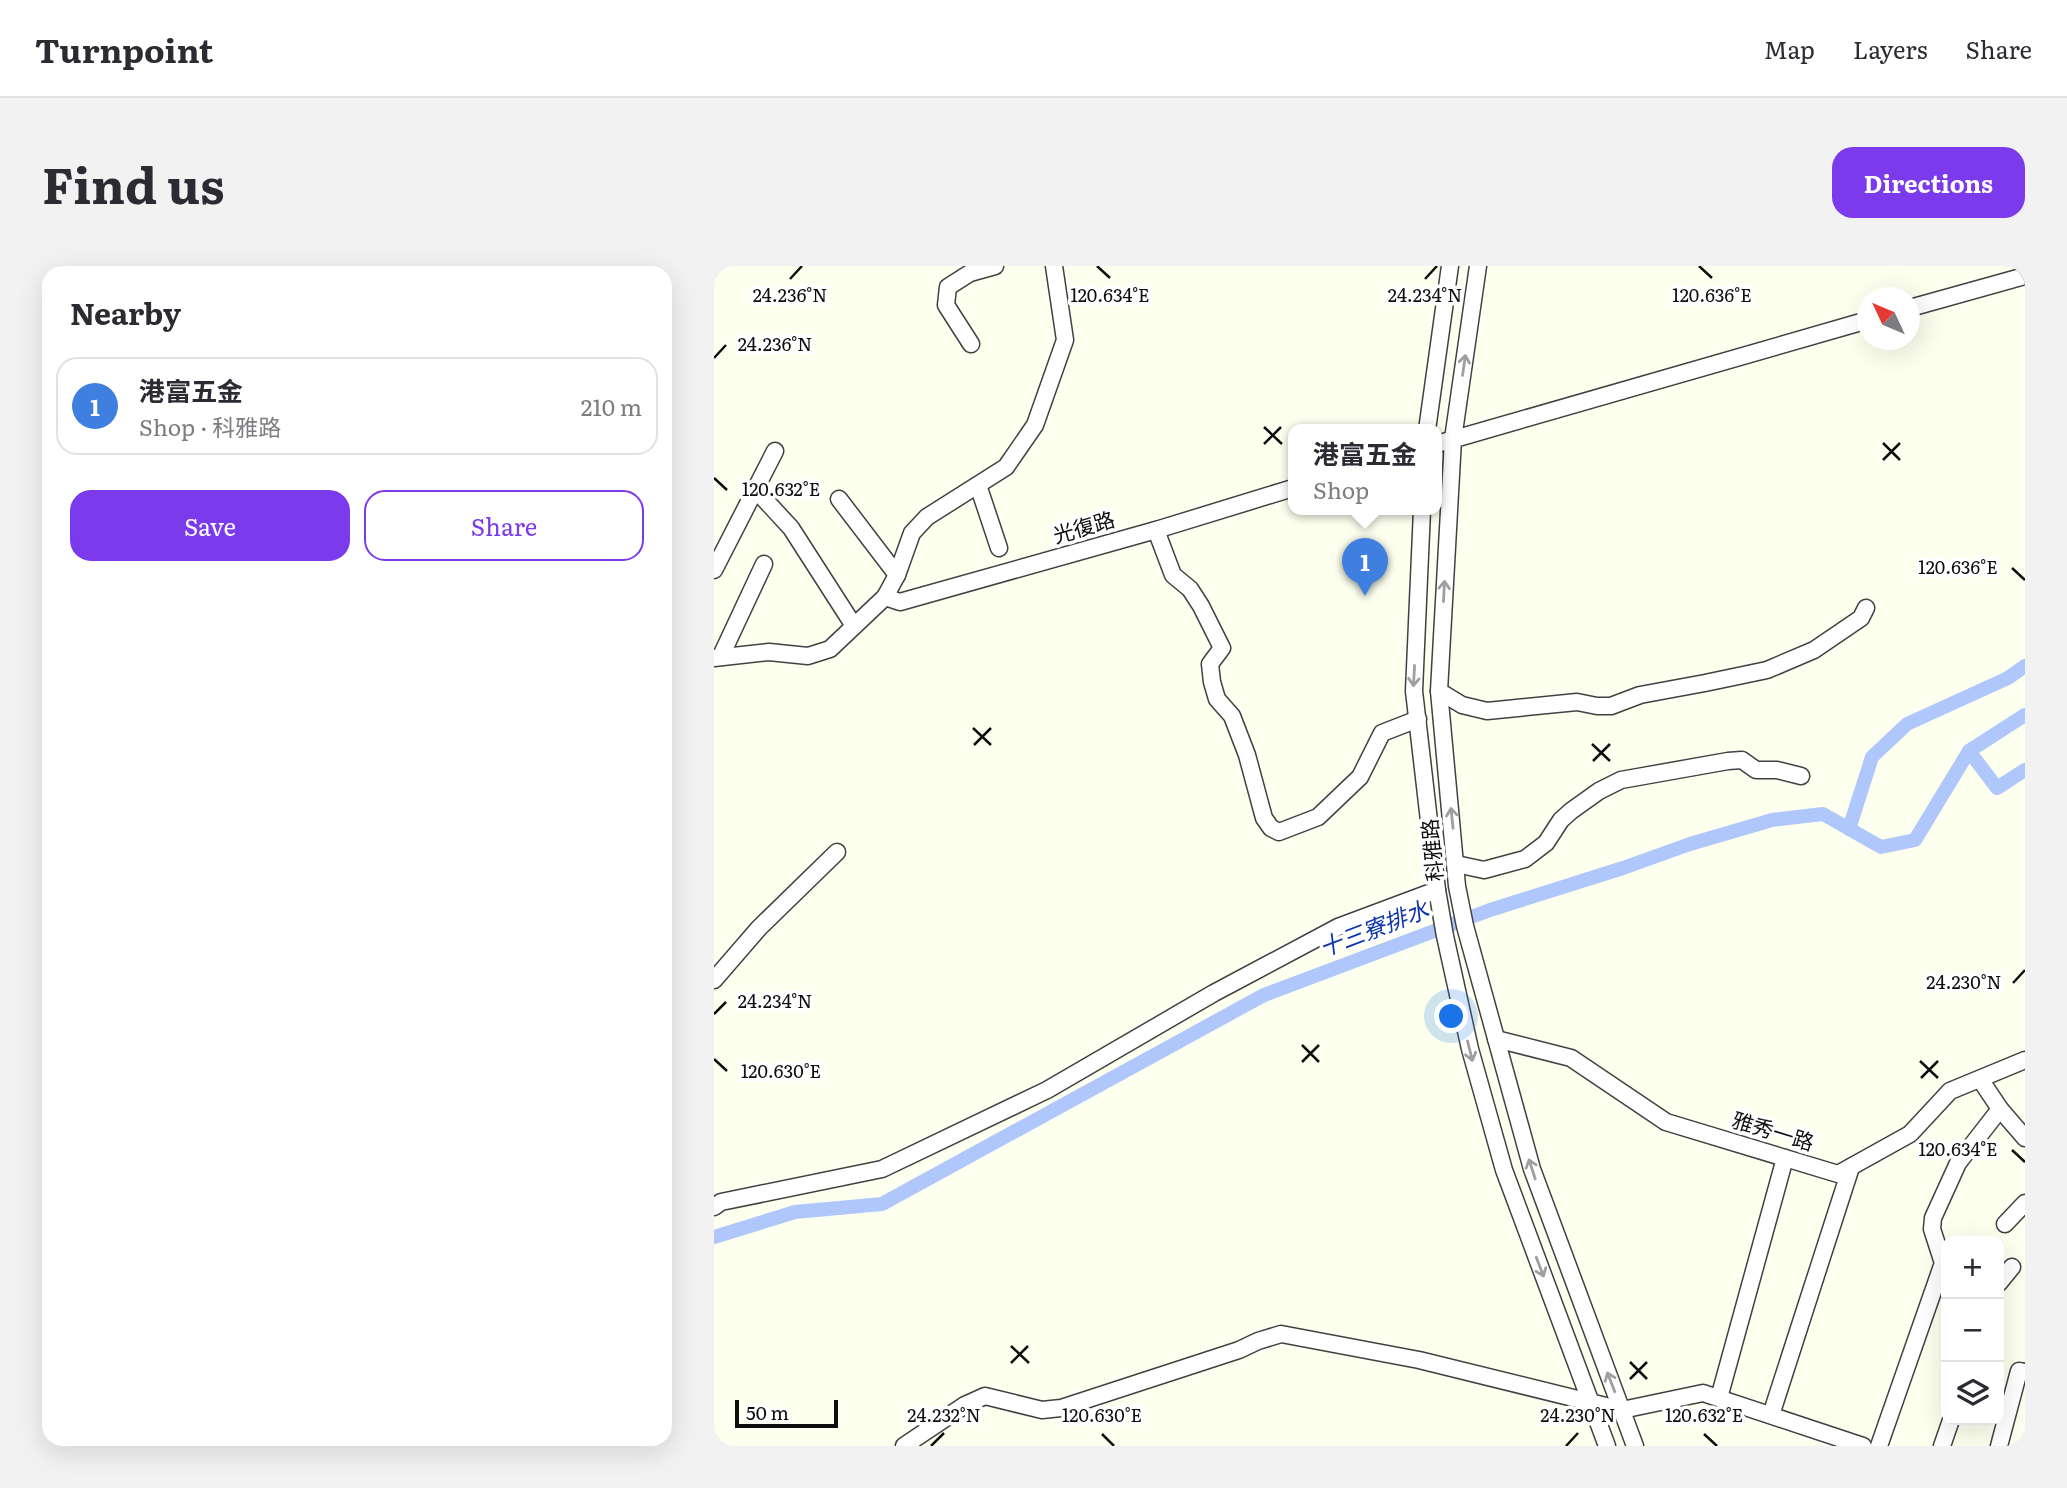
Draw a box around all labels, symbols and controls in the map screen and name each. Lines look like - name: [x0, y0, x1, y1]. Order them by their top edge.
- text: Turnpoint: [35, 24, 213, 73]
- text: Map: [1764, 31, 1815, 66]
- text: Layers: [1853, 31, 1927, 66]
- text: Share: [1965, 31, 2032, 66]
- text: Find us: [42, 146, 225, 219]
- button: Directions: [1832, 147, 2025, 218]
- text: 24.236°N: [753, 281, 827, 308]
- text: 120.634°E: [1070, 281, 1150, 308]
- text: 24.234°N: [1388, 281, 1462, 308]
- text: 120.636°E: [1672, 281, 1752, 308]
- north arrow: [1857, 287, 1920, 350]
- text: Nearby: [70, 290, 181, 334]
- text: 24.236°N: [738, 330, 812, 357]
- one-way arrow: [1458, 354, 1471, 377]
- text: 港富五金: [139, 370, 243, 409]
- text: 1: [90, 389, 100, 423]
- text: 210 m: [581, 389, 642, 423]
- text: Shop · 科雅路: [139, 409, 281, 443]
- popup: [1288, 424, 1442, 515]
- text: 港富五金: [1313, 433, 1417, 472]
- text: Shop: [1313, 472, 1369, 506]
- text: 120.632°E: [742, 475, 820, 502]
- button: Save: [70, 490, 350, 561]
- button: Share: [364, 490, 644, 561]
- street label: 光復路: [1049, 502, 1118, 549]
- pin: 1: [1342, 538, 1388, 596]
- text: 120.636°E: [1918, 553, 1998, 580]
- one-way arrow: [1438, 580, 1451, 603]
- one-way arrow: [1408, 665, 1421, 688]
- one-way arrow: [1445, 807, 1458, 830]
- street label: 科雅路: [1412, 817, 1449, 883]
- water label: 十三寮排水: [1314, 890, 1434, 964]
- text: 24.230°N: [1926, 968, 2002, 995]
- text: 24.234°N: [738, 987, 812, 1014]
- your location: [1434, 999, 1468, 1033]
- one-way arrow: [1464, 1039, 1477, 1062]
- text: 120.630°E: [741, 1057, 821, 1084]
- street label: 雅秀一路: [1729, 1103, 1818, 1157]
- text: 120.634°E: [1918, 1135, 1998, 1162]
- one-way arrow: [1525, 1158, 1537, 1180]
- map controls: [1941, 1236, 2004, 1425]
- button: +: [1941, 1236, 2004, 1299]
- one-way arrow: [1535, 1256, 1547, 1277]
- button: −: [1941, 1299, 2004, 1362]
- button: layers: [1941, 1362, 2004, 1425]
- one-way arrow: [1604, 1371, 1617, 1393]
- scale bar: [735, 1397, 838, 1429]
- text: 50 m: [746, 1398, 789, 1426]
- text: 24.232°N: [907, 1401, 981, 1428]
- text: 120.630°E: [1062, 1401, 1142, 1428]
- text: 24.230°N: [1540, 1401, 1616, 1428]
- text: 120.632°E: [1665, 1401, 1743, 1428]

